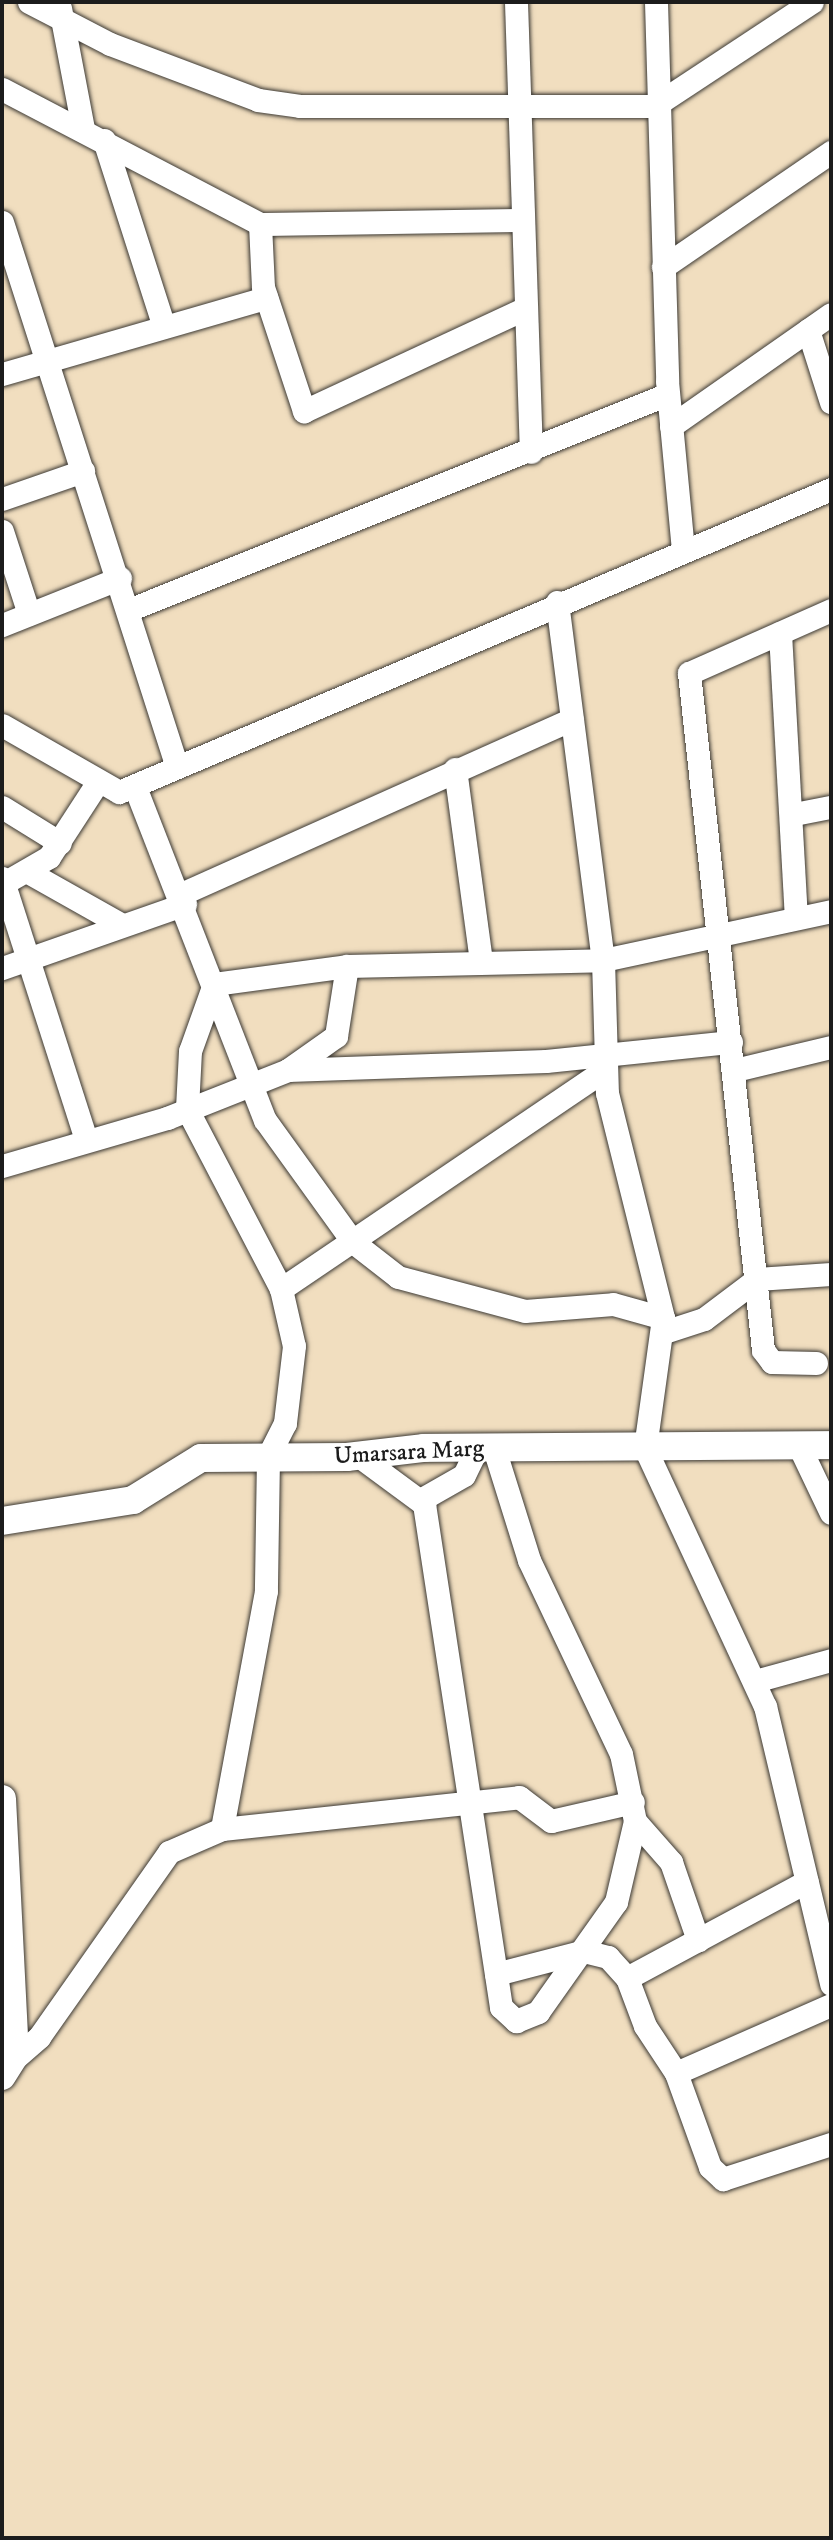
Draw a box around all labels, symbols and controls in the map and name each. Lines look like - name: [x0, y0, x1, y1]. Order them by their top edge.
- street label: Umarsara Marg: [333, 1435, 485, 1471]

